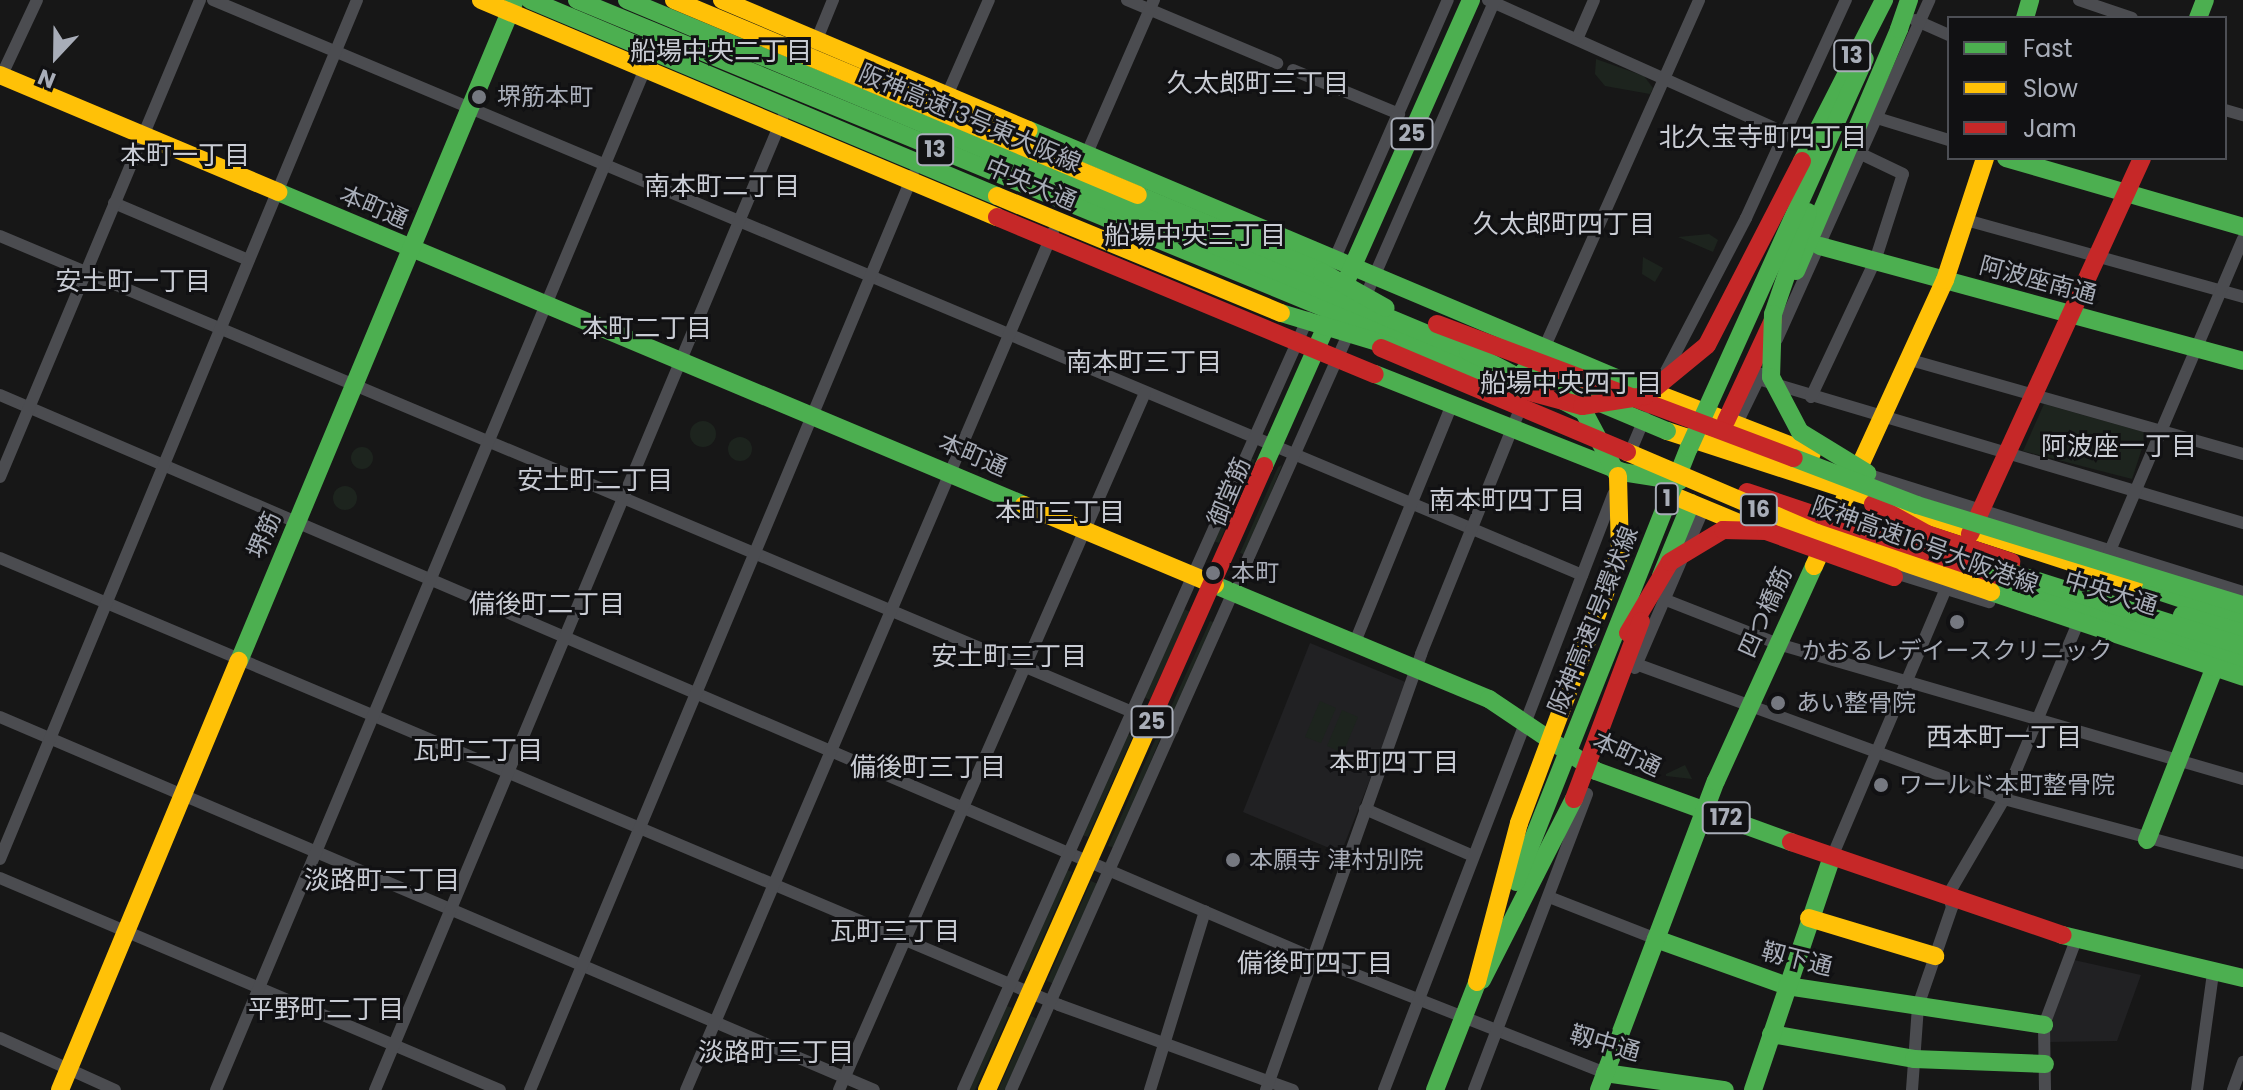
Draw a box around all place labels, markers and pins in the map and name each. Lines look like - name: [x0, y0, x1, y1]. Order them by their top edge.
- place label: 堺筋本町: [497, 83, 593, 111]
- marker: 堺筋本町: [468, 86, 490, 108]
- place label: 本町: [1231, 559, 1279, 587]
- marker: 本町: [1202, 562, 1224, 584]
- marker: かおるレデイースクリニック: [1946, 611, 1968, 633]
- place label: かおるレデイースクリニック: [1801, 637, 2113, 665]
- place label: あい整骨院: [1796, 689, 1916, 717]
- marker: あい整骨院: [1767, 692, 1789, 714]
- place label: ワールド本町整骨院: [1899, 771, 2115, 799]
- marker: ワールド本町整骨院: [1870, 774, 1892, 796]
- place label: 本願寺 津村別院: [1249, 846, 1423, 874]
- marker: 本願寺 津村別院: [1224, 851, 1242, 869]

